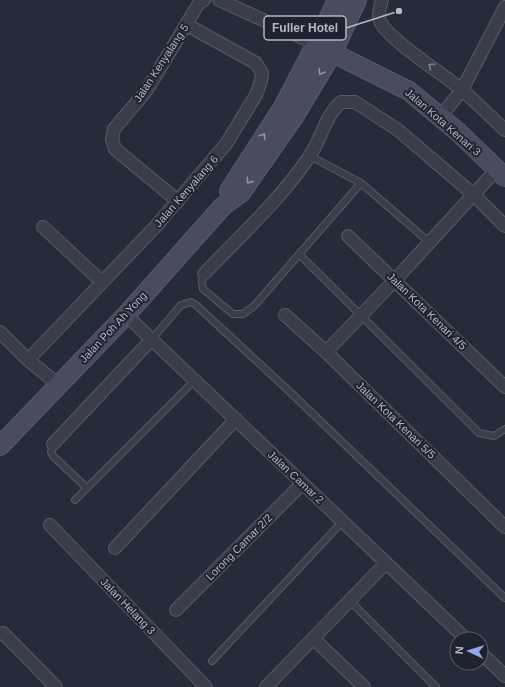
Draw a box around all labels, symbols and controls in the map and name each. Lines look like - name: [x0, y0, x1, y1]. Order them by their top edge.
- callout: Fuller Hotel: [264, 16, 346, 40]
- text: Fuller Hotel: [272, 21, 338, 35]
- street label: Jalan Kenyalang 5: [131, 22, 191, 104]
- one-way arrow: [428, 64, 435, 71]
- one-way arrow: [318, 68, 325, 75]
- street label: Jalan Kota Kenari 3: [403, 86, 483, 158]
- one-way arrow: [258, 134, 265, 141]
- street label: Jalan Kenyalang 6: [152, 153, 220, 229]
- one-way arrow: [246, 177, 254, 184]
- street label: Jalan Kota Kenari 4/5: [385, 270, 469, 352]
- street label: Jalan Poh Ah Yong: [77, 289, 149, 365]
- street label: Jalan Kota Kenari 5/5: [354, 379, 438, 461]
- street label: Jalan Camar 2: [266, 448, 326, 506]
- street label: Lorong Camar 2/2: [203, 511, 275, 583]
- street label: Jalan Helang 3: [98, 575, 158, 637]
- north arrow: [449, 631, 489, 671]
- text: N: [453, 646, 465, 655]

